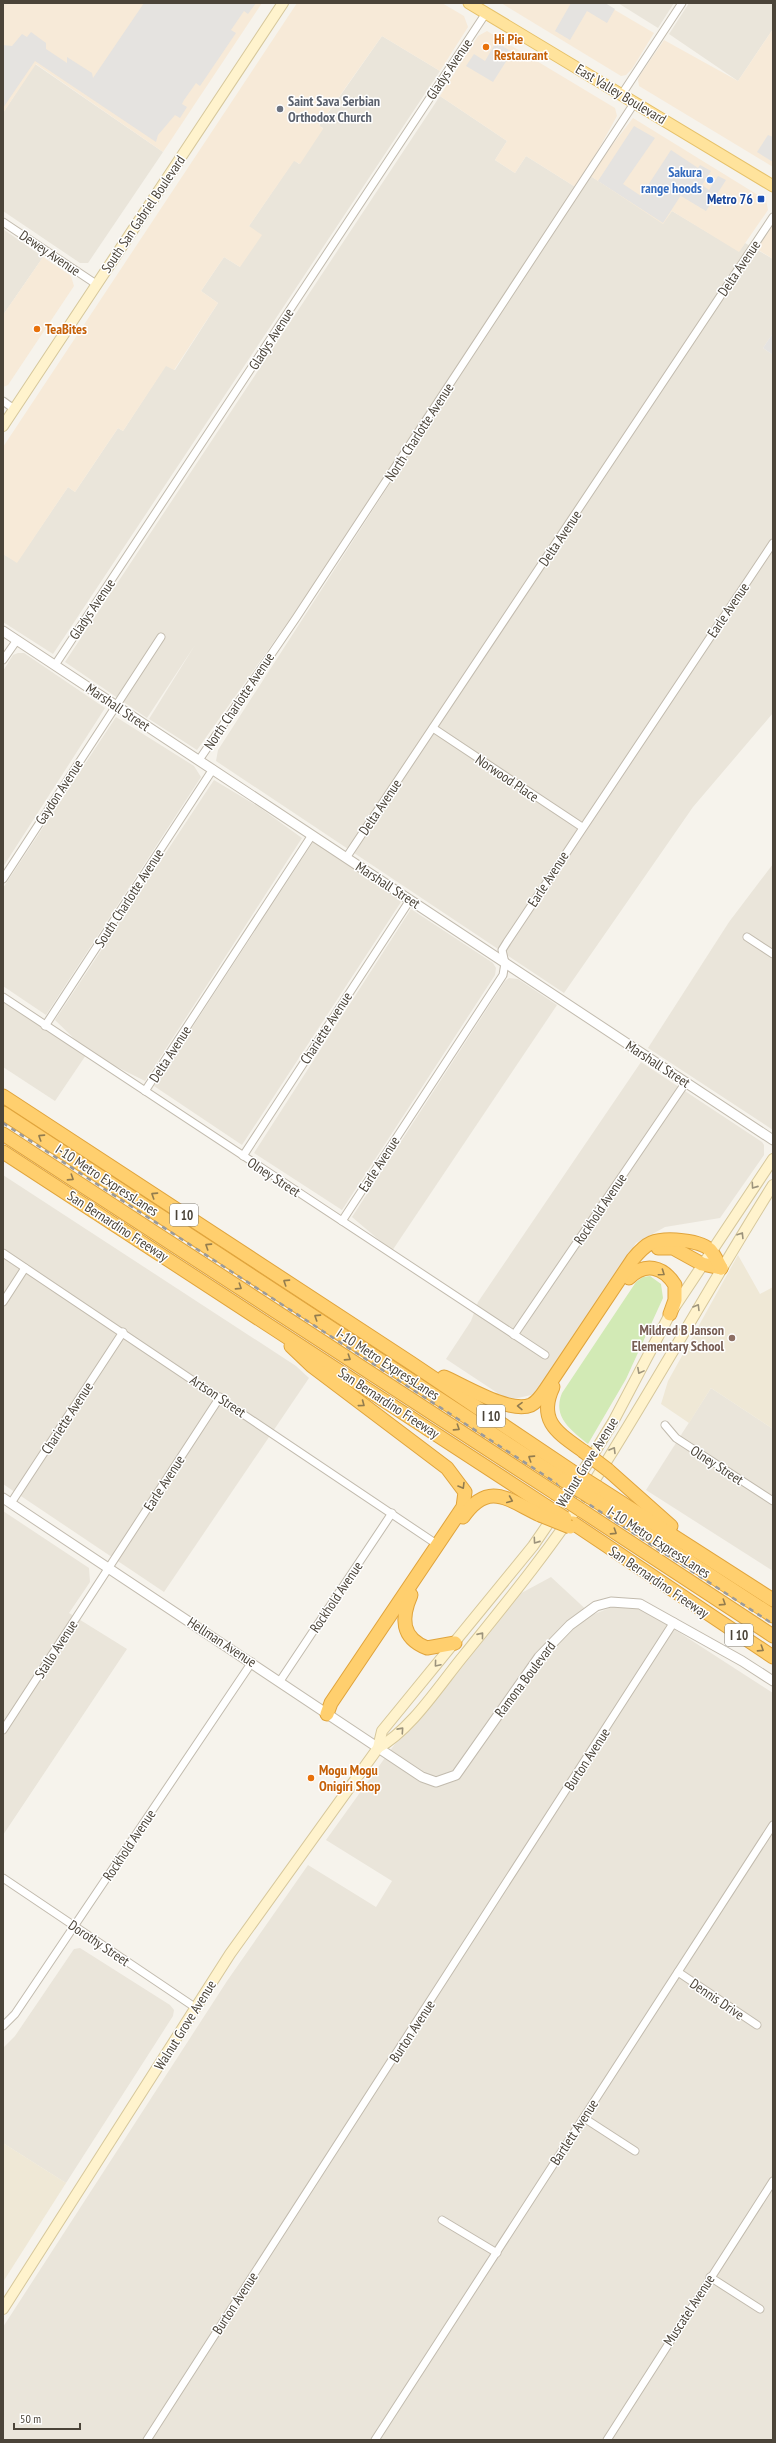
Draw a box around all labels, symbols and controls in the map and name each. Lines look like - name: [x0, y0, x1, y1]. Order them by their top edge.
- place label: Hi Pie Restaurant: [494, 30, 548, 64]
- street label: Gladys Avenue: [422, 35, 476, 103]
- marker: Hi Pie Restaurant: [481, 42, 491, 52]
- street label: East Valley Boulevard: [572, 60, 670, 128]
- place label: Saint Sava Serbian Orthodox Church: [288, 92, 380, 126]
- marker: Saint Sava Serbian Orthodox Church: [275, 104, 285, 114]
- street label: South San Gabriel Boulevard: [97, 152, 189, 276]
- place label: Sakura range hoods: [641, 163, 702, 197]
- marker: Sakura range hoods: [705, 175, 715, 185]
- place label: Metro 76: [707, 190, 753, 208]
- marker: Metro 76: [756, 194, 766, 204]
- street label: Dewey Avenue: [16, 226, 84, 280]
- street label: Delta Avenue: [714, 236, 764, 299]
- street label: Gladys Avenue: [244, 305, 298, 373]
- place label: TeaBites: [45, 320, 87, 338]
- marker: TeaBites: [32, 324, 42, 334]
- street label: North Charlotte Avenue: [381, 379, 458, 484]
- street label: Delta Avenue: [535, 506, 585, 569]
- street label: Gladys Avenue: [65, 575, 119, 643]
- street label: Earle Avenue: [703, 579, 753, 641]
- street label: North Charlotte Avenue: [200, 649, 278, 753]
- street label: Marshall Street: [83, 679, 154, 735]
- street label: Norwood Place: [472, 750, 542, 806]
- street label: Gaydon Avenue: [31, 756, 87, 828]
- street label: Delta Avenue: [355, 775, 405, 838]
- street label: South Charlotte Avenue: [90, 845, 168, 951]
- street label: Earle Avenue: [523, 848, 573, 910]
- street label: Marshall Street: [352, 857, 424, 913]
- street label: Chariette Avenue: [296, 988, 356, 1067]
- street label: Delta Avenue: [145, 1022, 195, 1086]
- street label: Marshall Street: [622, 1036, 694, 1092]
- street label: Earle Avenue: [354, 1133, 404, 1195]
- one-way arrow: [38, 1135, 45, 1142]
- street label: I-10 Metro ExpressLanes: [52, 1140, 162, 1220]
- street label: Olney Street: [244, 1153, 304, 1201]
- street label: Rockhold Avenue: [570, 1170, 631, 1248]
- one-way arrow: [67, 1173, 74, 1181]
- one-way arrow: [752, 1181, 759, 1188]
- street label: San Bernardino Freeway: [64, 1187, 173, 1266]
- one-way arrow: [151, 1192, 158, 1200]
- road number: I 10: [170, 1204, 198, 1226]
- one-way arrow: [737, 1232, 744, 1239]
- one-way arrow: [206, 1244, 213, 1251]
- one-way arrow: [658, 1268, 665, 1275]
- one-way arrow: [283, 1279, 290, 1286]
- one-way arrow: [235, 1282, 242, 1290]
- one-way arrow: [693, 1304, 700, 1311]
- one-way arrow: [314, 1314, 321, 1322]
- place label: Mildred B Janson Elementary School: [632, 1321, 725, 1355]
- street label: I-10 Metro ExpressLanes: [333, 1324, 443, 1404]
- marker: Mildred B Janson Elementary School: [727, 1333, 737, 1343]
- one-way arrow: [344, 1353, 351, 1361]
- street label: San Bernardino Freeway: [335, 1364, 444, 1443]
- one-way arrow: [637, 1366, 645, 1374]
- street label: Artson Street: [187, 1371, 249, 1421]
- street label: Chariette Avenue: [37, 1378, 97, 1457]
- one-way arrow: [357, 1399, 364, 1406]
- one-way arrow: [517, 1402, 523, 1410]
- road number: I 10: [477, 1405, 505, 1427]
- street label: Walnut Grove Avenue: [552, 1414, 622, 1510]
- one-way arrow: [453, 1424, 460, 1431]
- street label: Olney Street: [687, 1441, 747, 1489]
- one-way arrow: [608, 1447, 616, 1454]
- street label: Earle Avenue: [139, 1452, 189, 1514]
- one-way arrow: [528, 1455, 535, 1463]
- one-way arrow: [457, 1482, 464, 1489]
- one-way arrow: [506, 1495, 513, 1503]
- street label: I-10 Metro ExpressLanes: [604, 1502, 714, 1582]
- one-way arrow: [610, 1527, 617, 1535]
- one-way arrow: [533, 1537, 541, 1544]
- street label: San Bernardino Freeway: [606, 1542, 713, 1623]
- street label: Rockhold Avenue: [306, 1558, 367, 1636]
- one-way arrow: [719, 1598, 726, 1606]
- street label: Hellman Avenue: [184, 1613, 260, 1671]
- street label: Stallo Avenue: [30, 1616, 82, 1682]
- road number: I 10: [725, 1624, 753, 1646]
- one-way arrow: [476, 1632, 483, 1639]
- street label: Ramona Boulevard: [491, 1637, 559, 1721]
- one-way arrow: [757, 1645, 764, 1652]
- one-way arrow: [435, 1660, 442, 1667]
- street label: Burton Avenue: [560, 1724, 614, 1794]
- one-way arrow: [397, 1728, 404, 1735]
- place label: Mogu Mogu Onigiri Shop: [319, 1761, 381, 1795]
- marker: Mogu Mogu Onigiri Shop: [306, 1773, 316, 1783]
- street label: Rockhold Avenue: [99, 1806, 160, 1884]
- street label: Dorothy Street: [65, 1916, 133, 1970]
- street label: Dennis Drive: [686, 1974, 748, 2024]
- street label: Walnut Grove Avenue: [150, 1977, 220, 2073]
- street label: Burton Avenue: [385, 1996, 439, 2066]
- street label: Bartlett Avenue: [546, 2095, 602, 2168]
- street label: Burton Avenue: [208, 2268, 262, 2338]
- street label: Muscatel Avenue: [659, 2271, 719, 2349]
- scale bar: [14, 2405, 80, 2431]
- text: 50 m: [20, 2411, 41, 2426]

